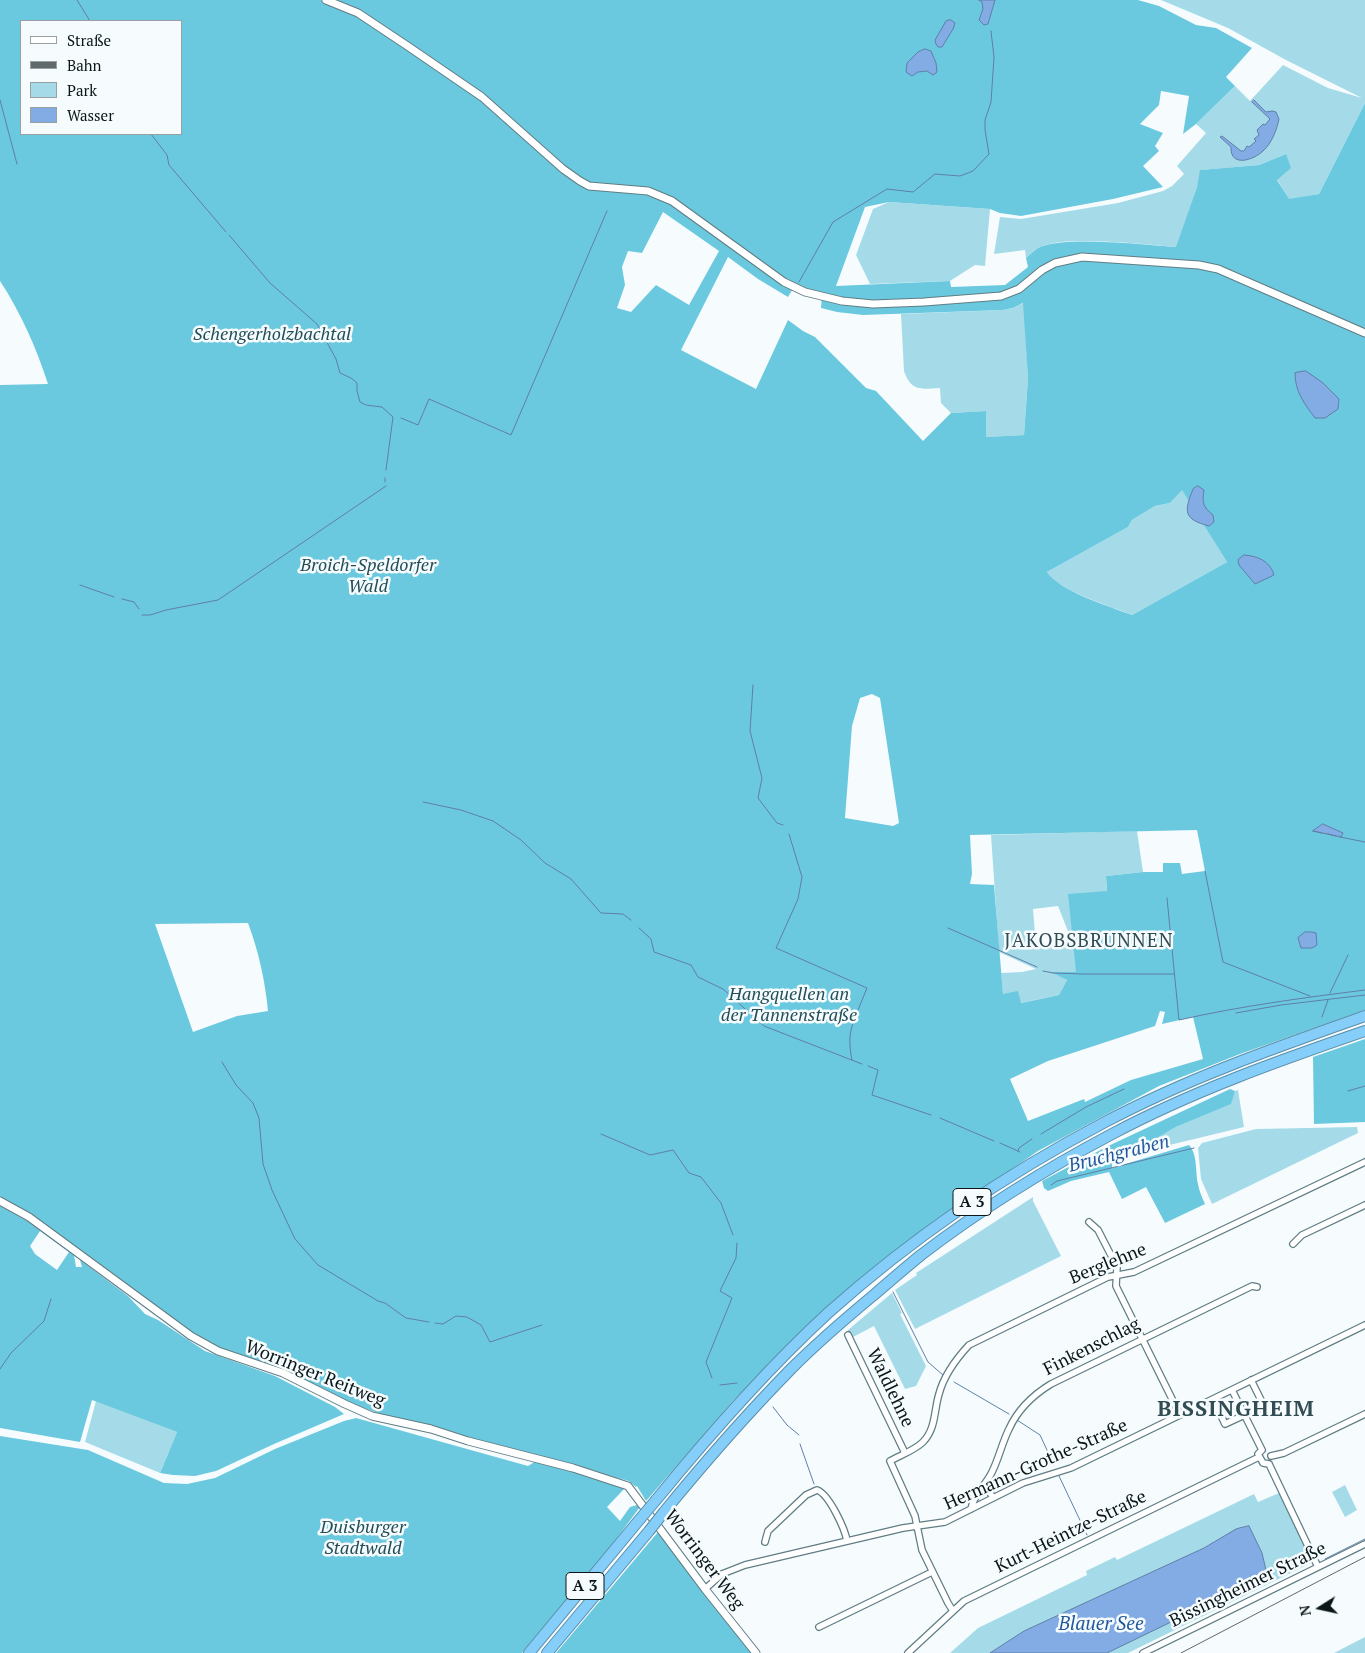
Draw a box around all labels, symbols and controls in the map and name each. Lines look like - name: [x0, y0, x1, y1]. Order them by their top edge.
- legend: [20, 20, 182, 135]
- text: Straße: [67, 30, 111, 50]
- text: Bahn: [67, 55, 102, 75]
- text: Park: [67, 80, 97, 100]
- text: Wasser: [67, 105, 114, 125]
- park label: Schengerholzbachtal: [193, 324, 351, 346]
- park label: Broich-Speldorfer Wald: [300, 555, 436, 598]
- district label: JAKOBSBRUNNEN: [1003, 931, 1175, 953]
- park label: Hangquellen an der Tannenstraße: [721, 984, 857, 1026]
- water label: Bruchgraben: [1066, 1130, 1172, 1178]
- road number: A 3: [953, 1188, 991, 1216]
- street label: Berglehne: [1066, 1239, 1150, 1289]
- street label: Finkenschlag: [1040, 1313, 1144, 1381]
- street label: Worringer Reitweg: [242, 1336, 388, 1412]
- street label: Waldlehne: [862, 1345, 918, 1431]
- district label: BISSINGHEIM: [1156, 1397, 1316, 1423]
- street label: Hermann-Grothe-Straße: [941, 1415, 1131, 1515]
- street label: Kurt-Heintze-Straße: [992, 1486, 1150, 1578]
- street label: Worringer Weg: [659, 1506, 749, 1614]
- park label: Duisburger Stadtwald: [320, 1517, 406, 1560]
- street label: Bissingheimer Straße: [1166, 1538, 1330, 1632]
- road number: A 3: [566, 1572, 604, 1600]
- north arrow: [1295, 1583, 1345, 1633]
- text: N: [1294, 1604, 1315, 1618]
- water label: Blauer See: [1058, 1614, 1144, 1636]

